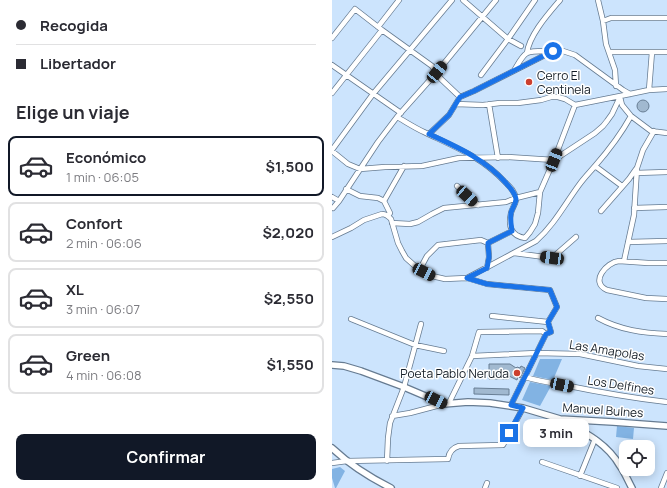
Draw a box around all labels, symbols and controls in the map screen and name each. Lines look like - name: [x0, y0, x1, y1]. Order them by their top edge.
- text: Recogida: [40, 15, 108, 36]
- route start: [544, 42, 562, 60]
- text: Libertador: [40, 53, 116, 74]
- car: [425, 59, 449, 85]
- place label: Cerro El Centinela: [537, 67, 591, 98]
- marker: Cerro El Centinela: [524, 77, 534, 87]
- text: Elige un viaje: [16, 100, 130, 124]
- text: Económico: [66, 147, 146, 168]
- car: [544, 147, 564, 173]
- icon: car: [18, 148, 54, 184]
- text: $1,500: [266, 156, 314, 177]
- text: 1 min · 06:05: [66, 168, 139, 186]
- car: [454, 184, 480, 208]
- text: Confort: [66, 213, 123, 234]
- icon: car: [18, 214, 54, 250]
- text: $2,020: [262, 222, 314, 243]
- text: 2 min · 06:06: [66, 234, 142, 252]
- car: [539, 250, 565, 266]
- car: [411, 261, 437, 283]
- text: XL: [66, 279, 84, 300]
- icon: car: [18, 280, 54, 316]
- text: $2,550: [264, 288, 314, 309]
- text: 3 min · 06:07: [66, 300, 140, 318]
- street label: Las Amapolas: [568, 336, 646, 364]
- text: Green: [66, 345, 110, 366]
- icon: car: [18, 346, 54, 382]
- text: $1,550: [267, 354, 314, 375]
- place label: Poeta Pablo Neruda: [400, 365, 509, 382]
- text: 4 min · 06:08: [66, 366, 142, 384]
- marker: Poeta Pablo Neruda: [512, 368, 522, 378]
- street label: Los Delfines: [586, 371, 656, 399]
- car: [549, 377, 575, 393]
- car: [423, 389, 449, 411]
- street label: Manuel Bulnes: [562, 399, 644, 421]
- callout: 3 min: [523, 419, 589, 447]
- route end: [500, 424, 518, 442]
- text: 3 min: [539, 424, 573, 442]
- button: Confirmar: [16, 434, 316, 480]
- map controls: [619, 440, 655, 476]
- button: locate: [619, 440, 655, 476]

